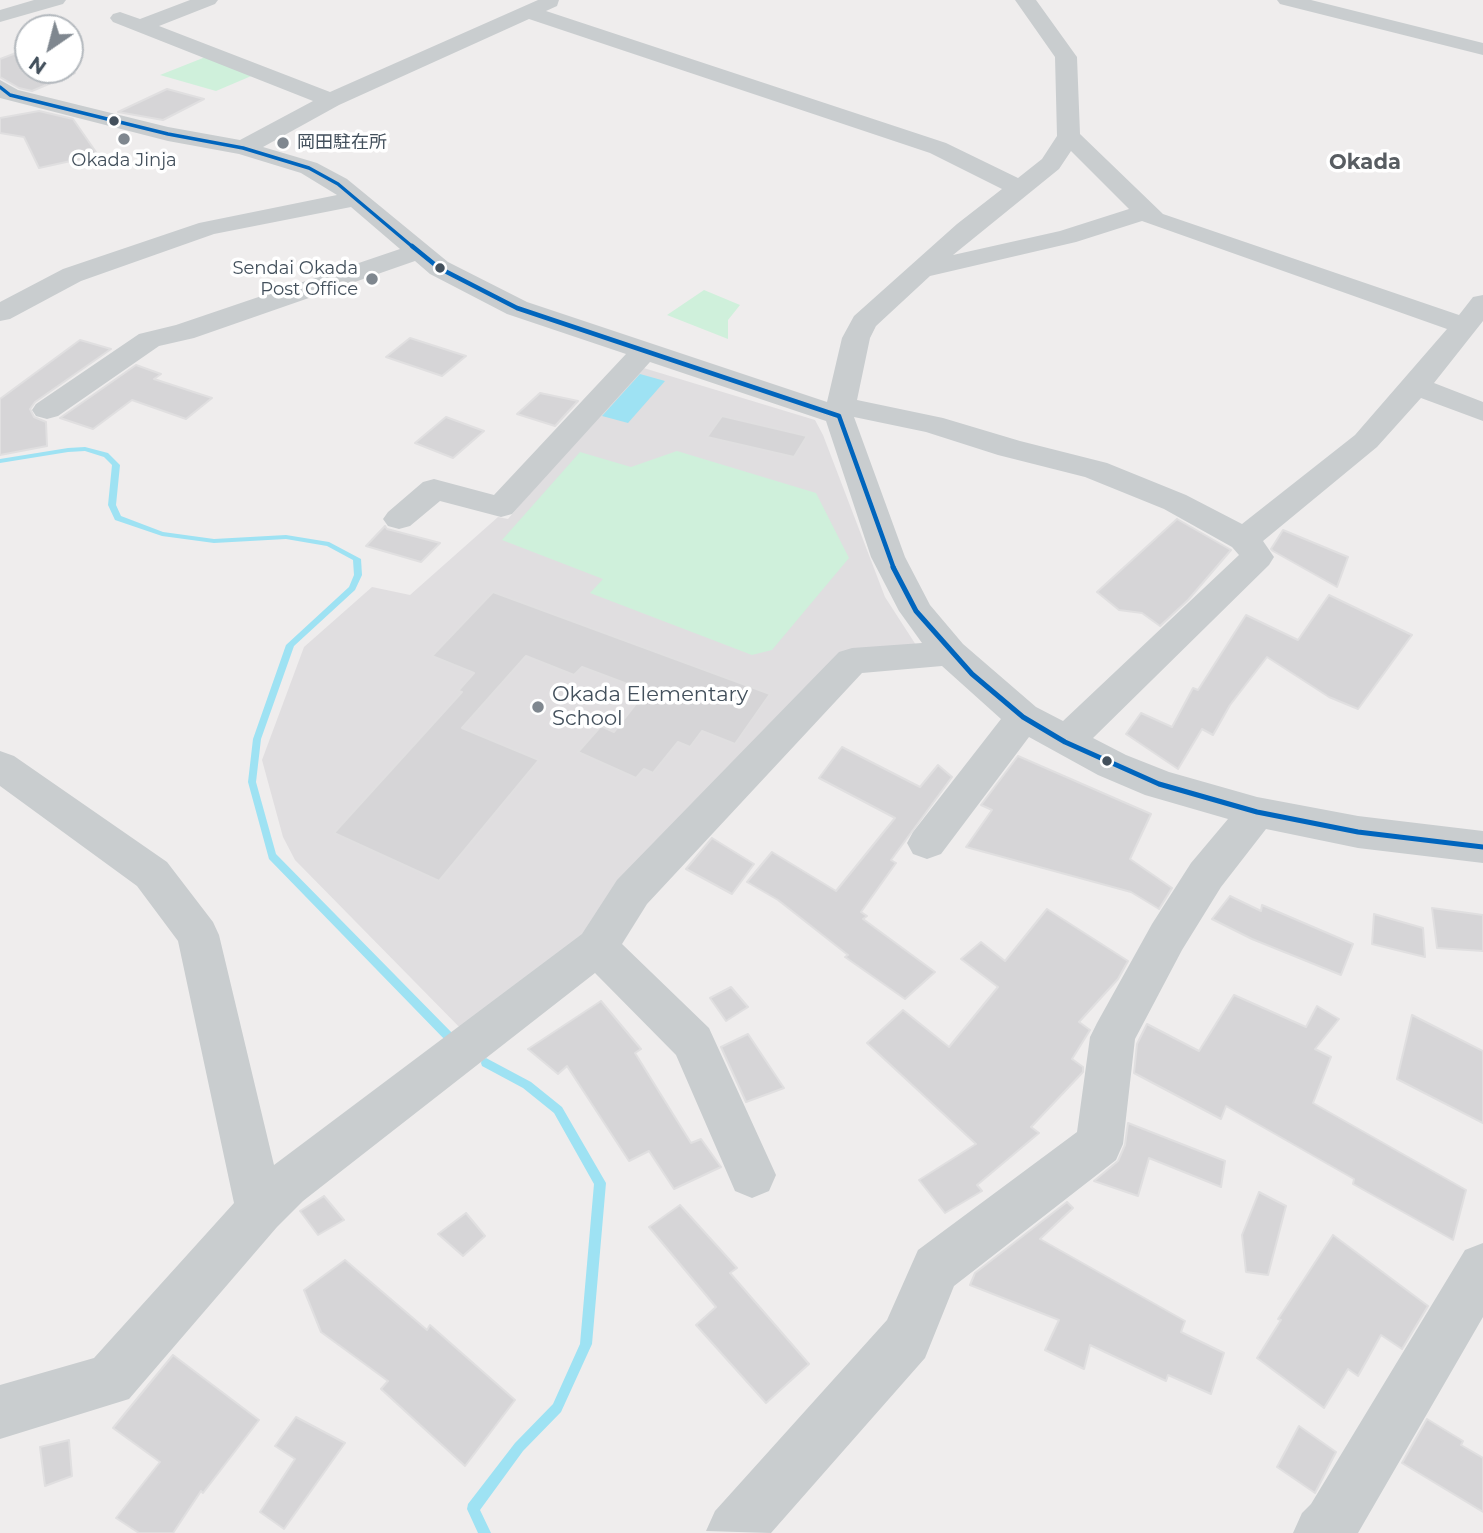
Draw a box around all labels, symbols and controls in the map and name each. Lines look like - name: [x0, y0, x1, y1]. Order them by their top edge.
- north arrow: [14, 14, 84, 84]
- text: N: [25, 51, 51, 79]
- unlabelled marker: [107, 114, 121, 128]
- marker: Okada Jinja: [116, 131, 132, 147]
- place label: 岡田駐在所: [297, 132, 387, 154]
- marker: 岡田駐在所: [275, 135, 291, 151]
- place label: Okada Jinja: [71, 150, 177, 172]
- district label: Okada: [1329, 150, 1401, 176]
- place label: Sendai Okada Post Office: [232, 258, 358, 300]
- unlabelled marker: [433, 261, 447, 275]
- marker: Sendai Okada Post Office: [364, 271, 380, 287]
- place label: Okada Elementary School: [552, 682, 748, 732]
- marker: Okada Elementary School: [530, 699, 546, 715]
- unlabelled marker: [1100, 754, 1114, 768]

